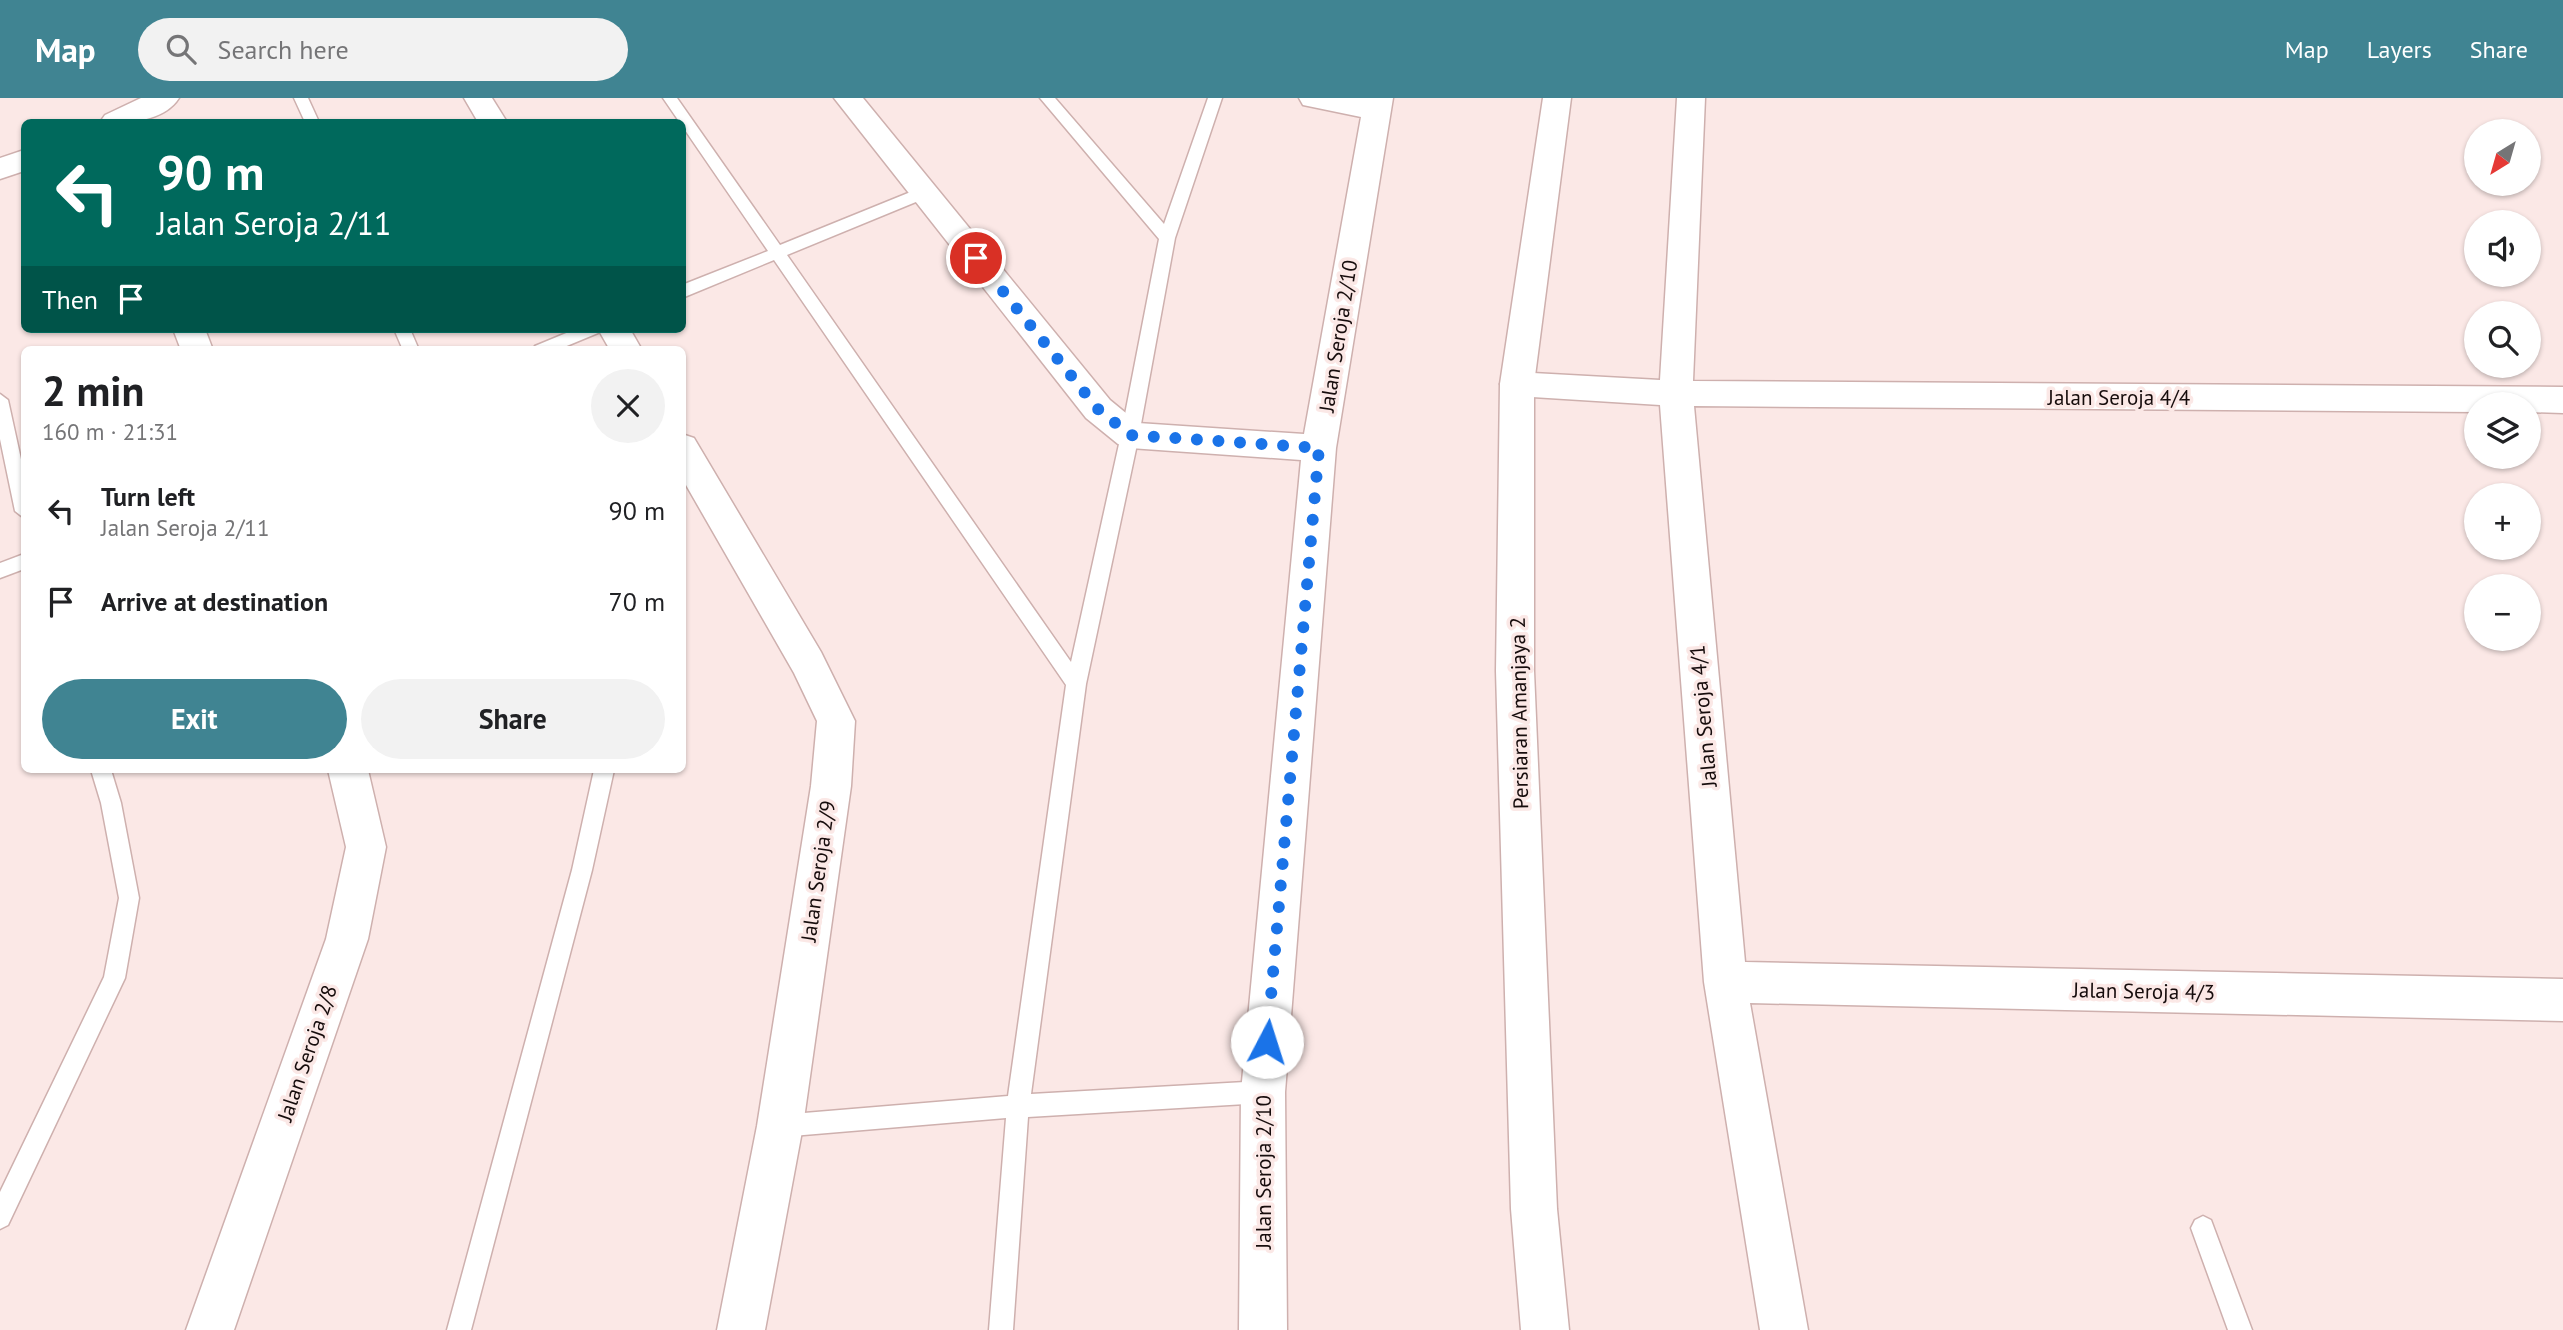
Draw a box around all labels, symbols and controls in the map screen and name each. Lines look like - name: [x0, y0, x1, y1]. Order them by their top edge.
- search box: [138, 18, 628, 81]
- text: Map: [35, 28, 96, 71]
- icon: search: [162, 30, 200, 68]
- text: Search here: [218, 33, 349, 66]
- text: Map: [2285, 34, 2329, 65]
- text: Layers: [2367, 34, 2432, 65]
- text: Share: [2470, 34, 2528, 65]
- north arrow: [2464, 119, 2541, 196]
- map controls: [2464, 119, 2541, 651]
- text: 90 m: [157, 140, 264, 204]
- icon: left: [42, 147, 133, 238]
- text: Jalan Seroja 2/11: [157, 202, 391, 244]
- button: sound: [2464, 210, 2541, 287]
- pin: [946, 228, 1006, 288]
- icon: arrive: [957, 239, 995, 277]
- street label: Jalan Seroja 2/10: [1312, 258, 1363, 415]
- icon: arrive: [112, 280, 150, 318]
- text: Then: [42, 283, 98, 316]
- button: search: [2464, 301, 2541, 378]
- text: 2 min: [42, 363, 144, 418]
- button: close: [591, 369, 665, 443]
- street label: Jalan Seroja 4/4: [2047, 384, 2190, 411]
- button: layers: [2464, 392, 2541, 469]
- text: 160 m · 21:31: [42, 417, 178, 446]
- text: Turn left: [101, 480, 195, 513]
- button: +: [2464, 483, 2541, 560]
- icon: left: [42, 492, 80, 530]
- text: 90 m: [609, 494, 665, 527]
- text: Jalan Seroja 2/11: [101, 513, 269, 542]
- button: −: [2464, 574, 2541, 651]
- icon: arrive: [42, 583, 80, 621]
- text: Arrive at destination: [101, 585, 328, 618]
- text: 70 m: [609, 585, 665, 618]
- street label: Persiaran Amanjaya 2: [1504, 617, 1534, 809]
- street label: Jalan Seroja 4/1: [1683, 644, 1723, 789]
- button: Exit: [42, 679, 347, 759]
- button: Share: [361, 679, 665, 759]
- street label: Jalan Seroja 2/9: [795, 799, 841, 944]
- street label: Jalan Seroja 4/3: [2072, 976, 2215, 1006]
- street label: Jalan Seroja 2/8: [271, 981, 343, 1126]
- position arrow: [1230, 1005, 1304, 1079]
- street label: Jalan Seroja 2/10: [1250, 1095, 1277, 1250]

